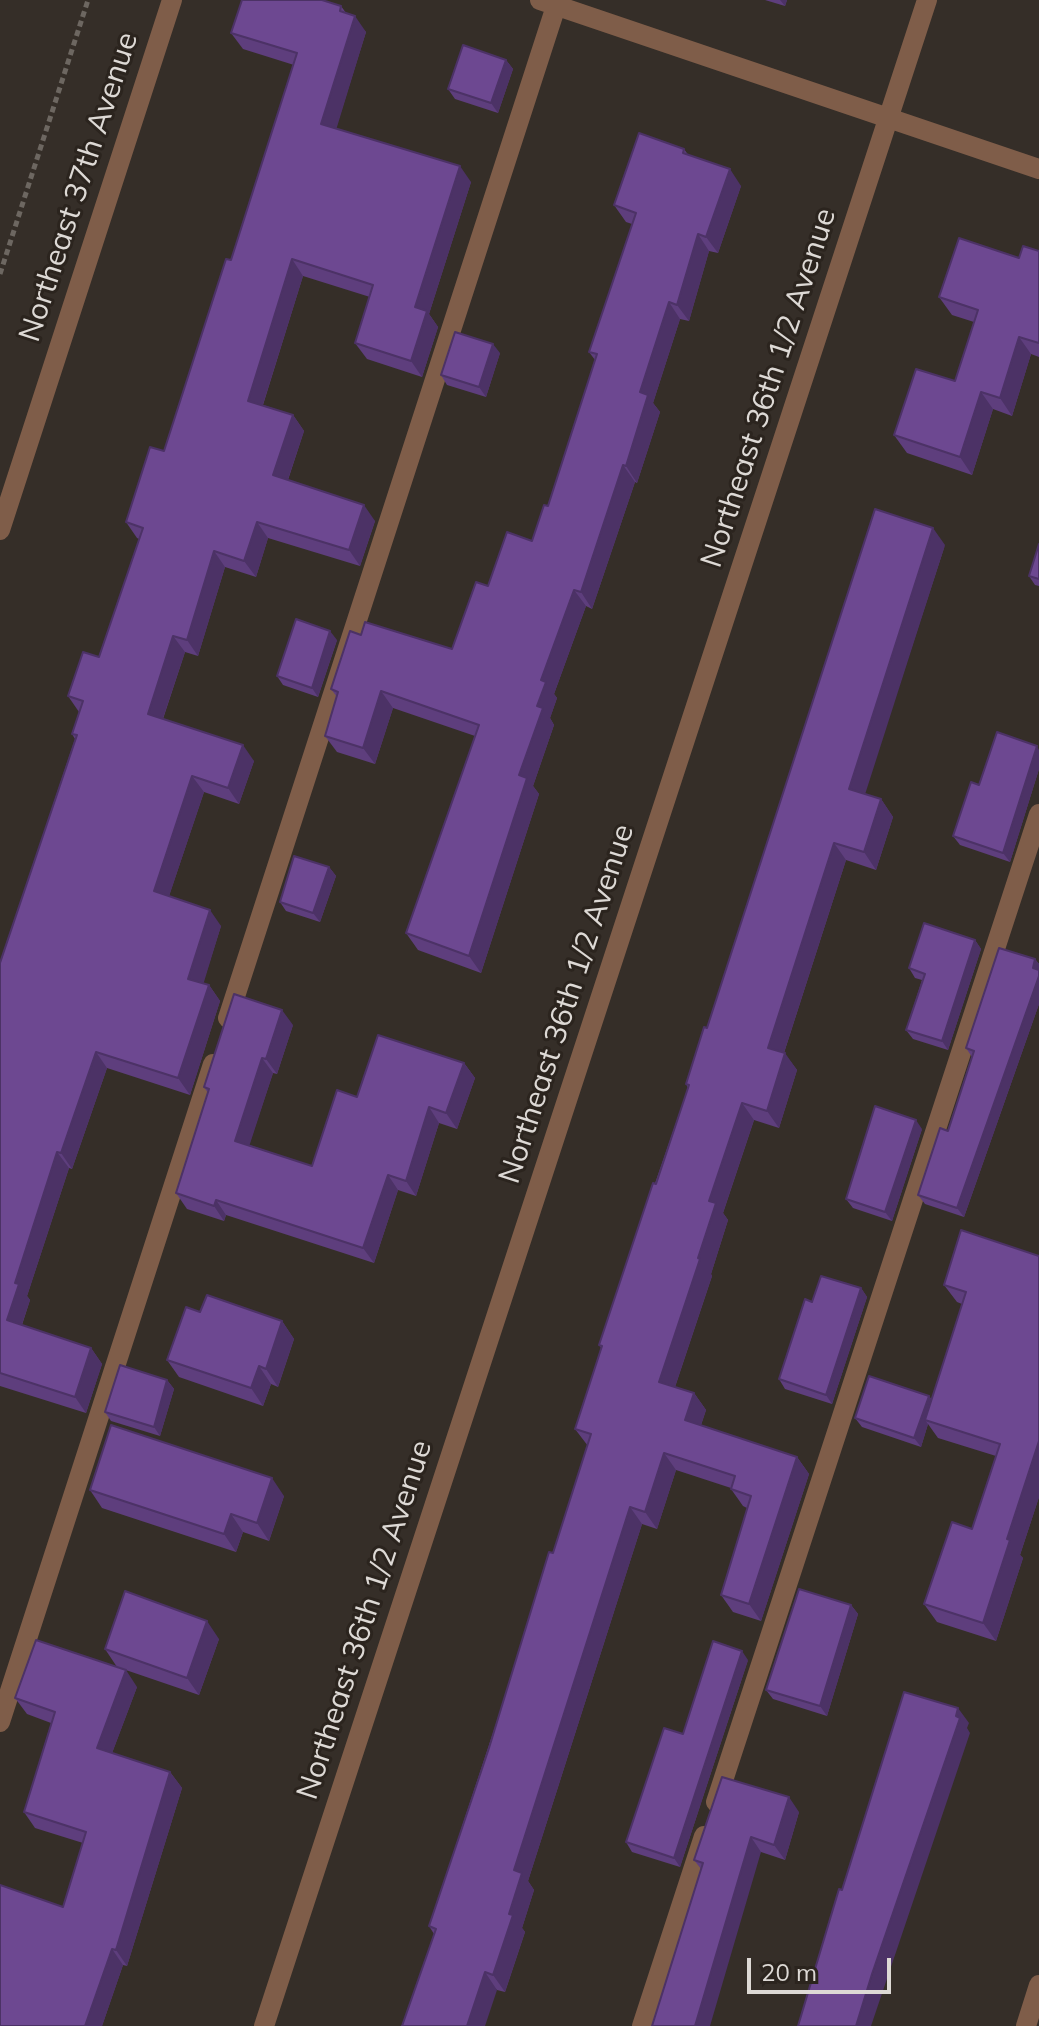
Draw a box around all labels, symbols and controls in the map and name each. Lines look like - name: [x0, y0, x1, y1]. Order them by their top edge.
- street label: Northeast 37th Avenue: [12, 28, 146, 346]
- street label: Northeast 36th 1/2 Avenue: [694, 204, 844, 572]
- street label: Northeast 36th 1/2 Avenue: [492, 820, 642, 1188]
- street label: Northeast 36th 1/2 Avenue: [290, 1436, 440, 1804]
- scale bar: [751, 1942, 895, 1992]
- text: 20 m: [761, 1957, 817, 1987]

